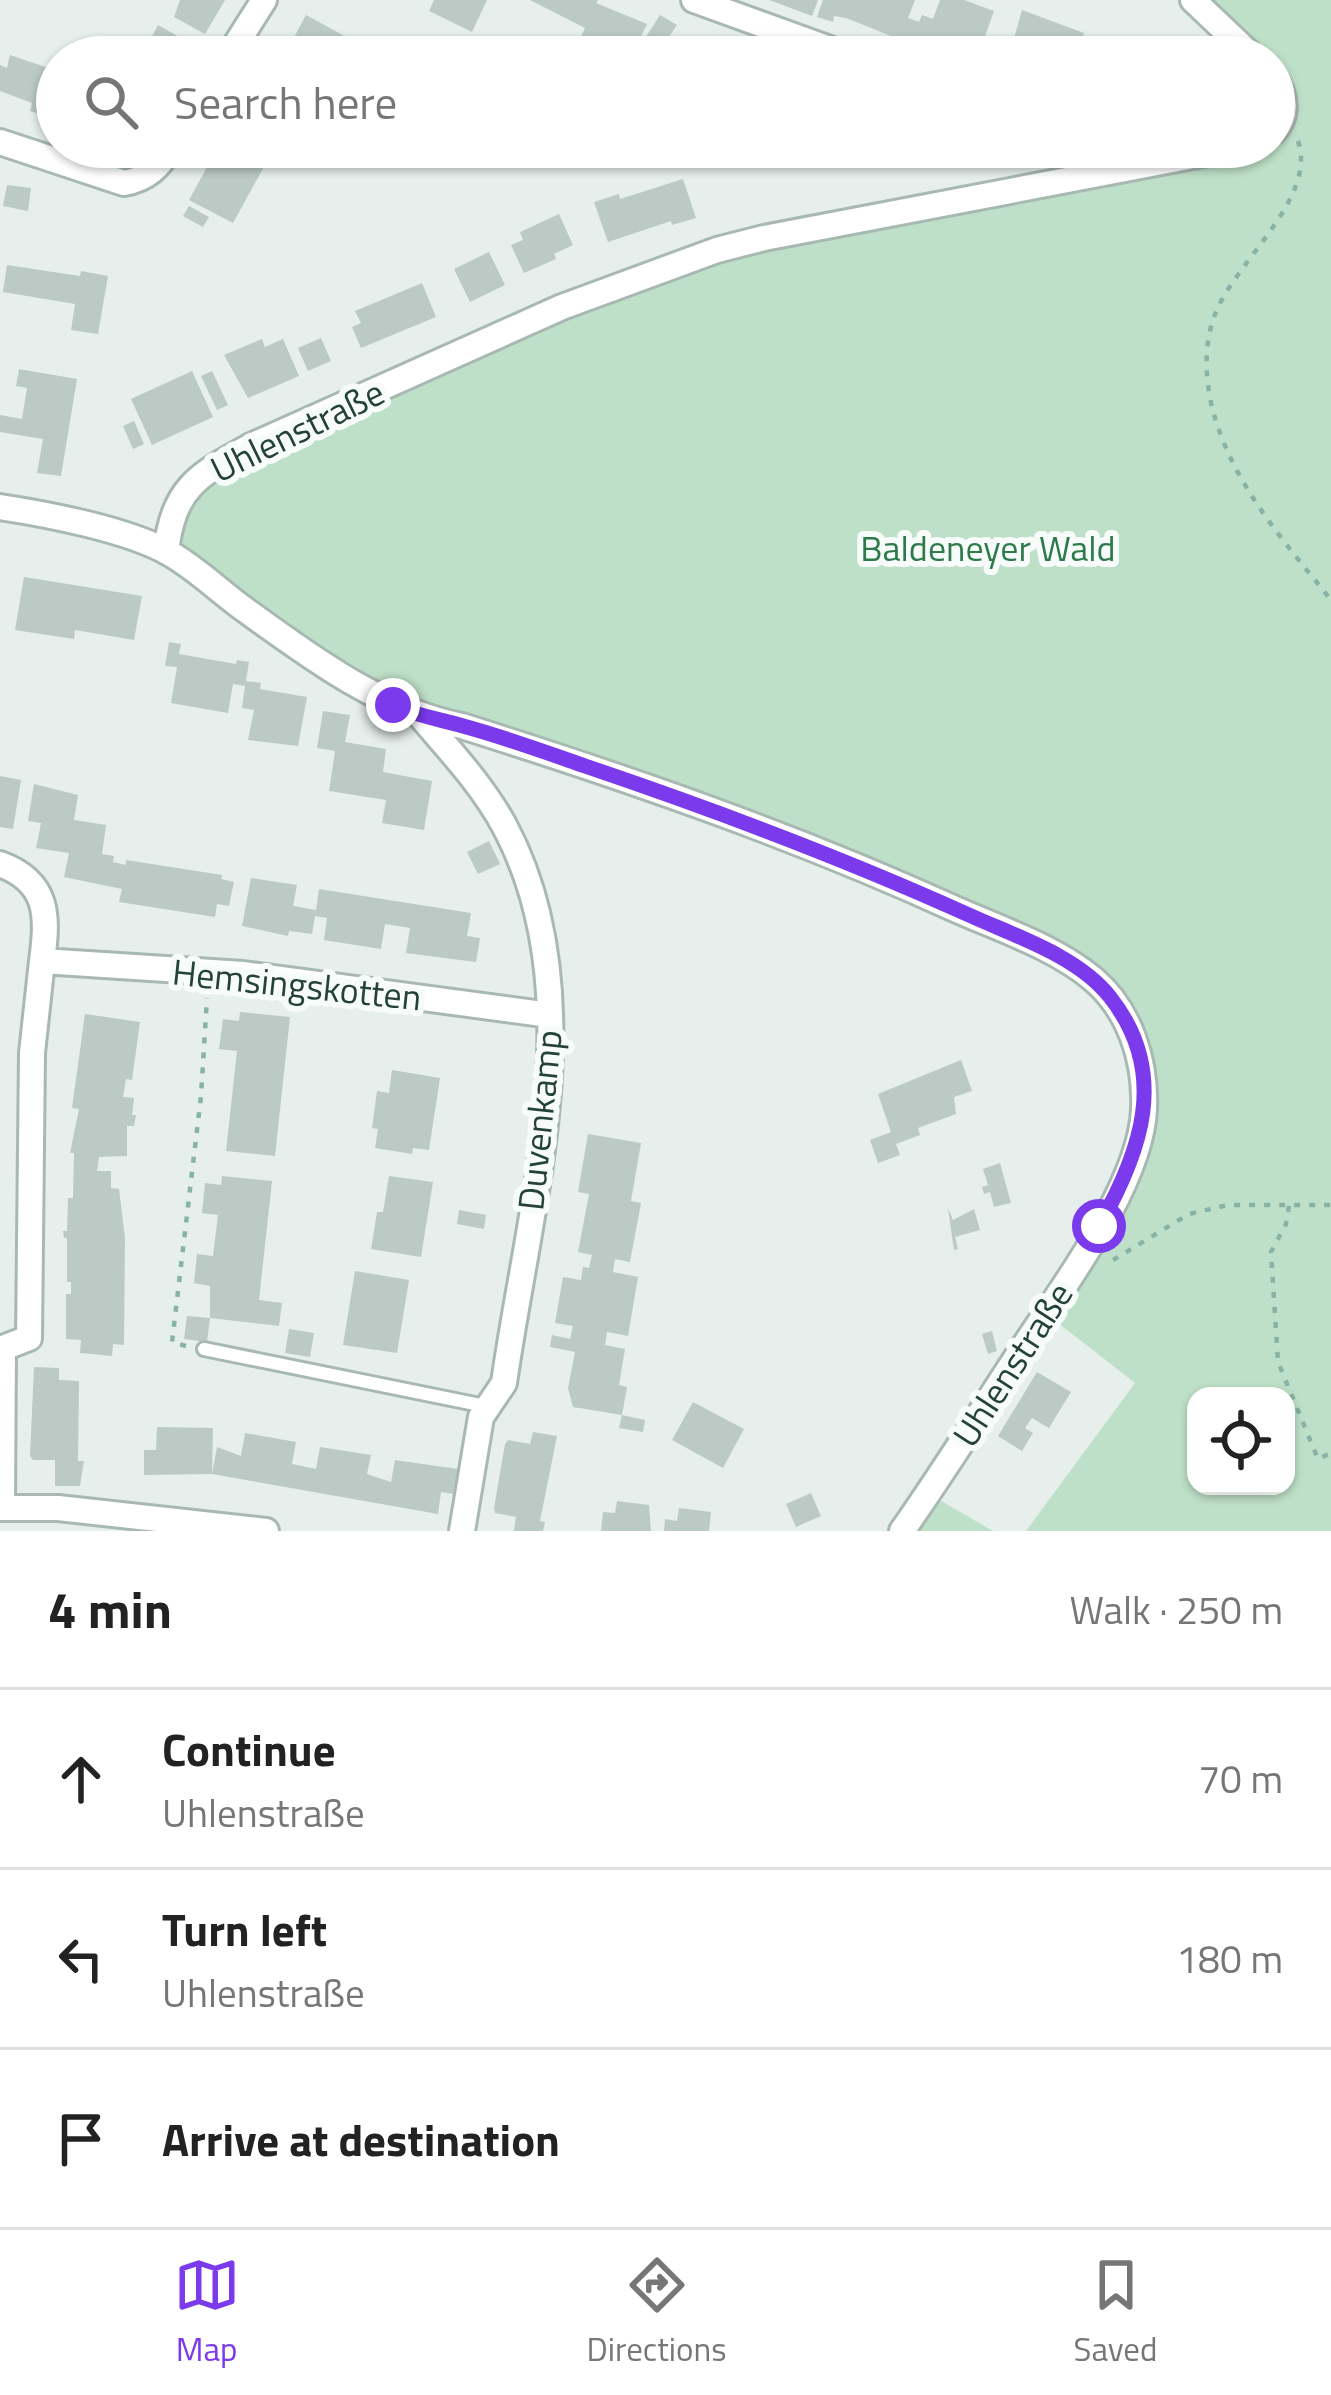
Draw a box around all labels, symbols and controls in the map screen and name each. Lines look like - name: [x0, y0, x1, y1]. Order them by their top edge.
- search box: [36, 36, 1295, 168]
- text: Search here: [174, 68, 397, 136]
- icon: search: [78, 69, 144, 135]
- street label: Uhlenstraße: [201, 364, 393, 496]
- park label: Baldeneyer Wald: [860, 520, 1116, 575]
- route end: [366, 678, 420, 732]
- street label: Hemsingskotten: [170, 944, 424, 1024]
- street label: Duvenkamp: [502, 1027, 576, 1213]
- route start: [1072, 1199, 1126, 1253]
- street label: Uhlenstraße: [938, 1271, 1086, 1457]
- map controls: [1187, 1387, 1295, 1495]
- button: locate: [1187, 1387, 1295, 1495]
- text: 4 min: [48, 1570, 172, 1648]
- text: Walk · 250 m: [1069, 1580, 1283, 1639]
- text: Continue: [162, 1715, 336, 1783]
- icon: ahead: [48, 1746, 114, 1812]
- text: 70 m: [1198, 1749, 1283, 1808]
- text: Uhlenstraße: [162, 1783, 365, 1842]
- text: Turn left: [162, 1895, 327, 1963]
- icon: left: [48, 1926, 114, 1992]
- text: 180 m: [1176, 1929, 1283, 1988]
- text: Uhlenstraße: [162, 1963, 365, 2022]
- text: Arrive at destination: [162, 2105, 560, 2173]
- icon: arrive: [48, 2106, 114, 2172]
- tab: Map: [174, 2252, 240, 2374]
- tab: Directions: [587, 2252, 727, 2374]
- tab: Saved: [1074, 2252, 1157, 2374]

